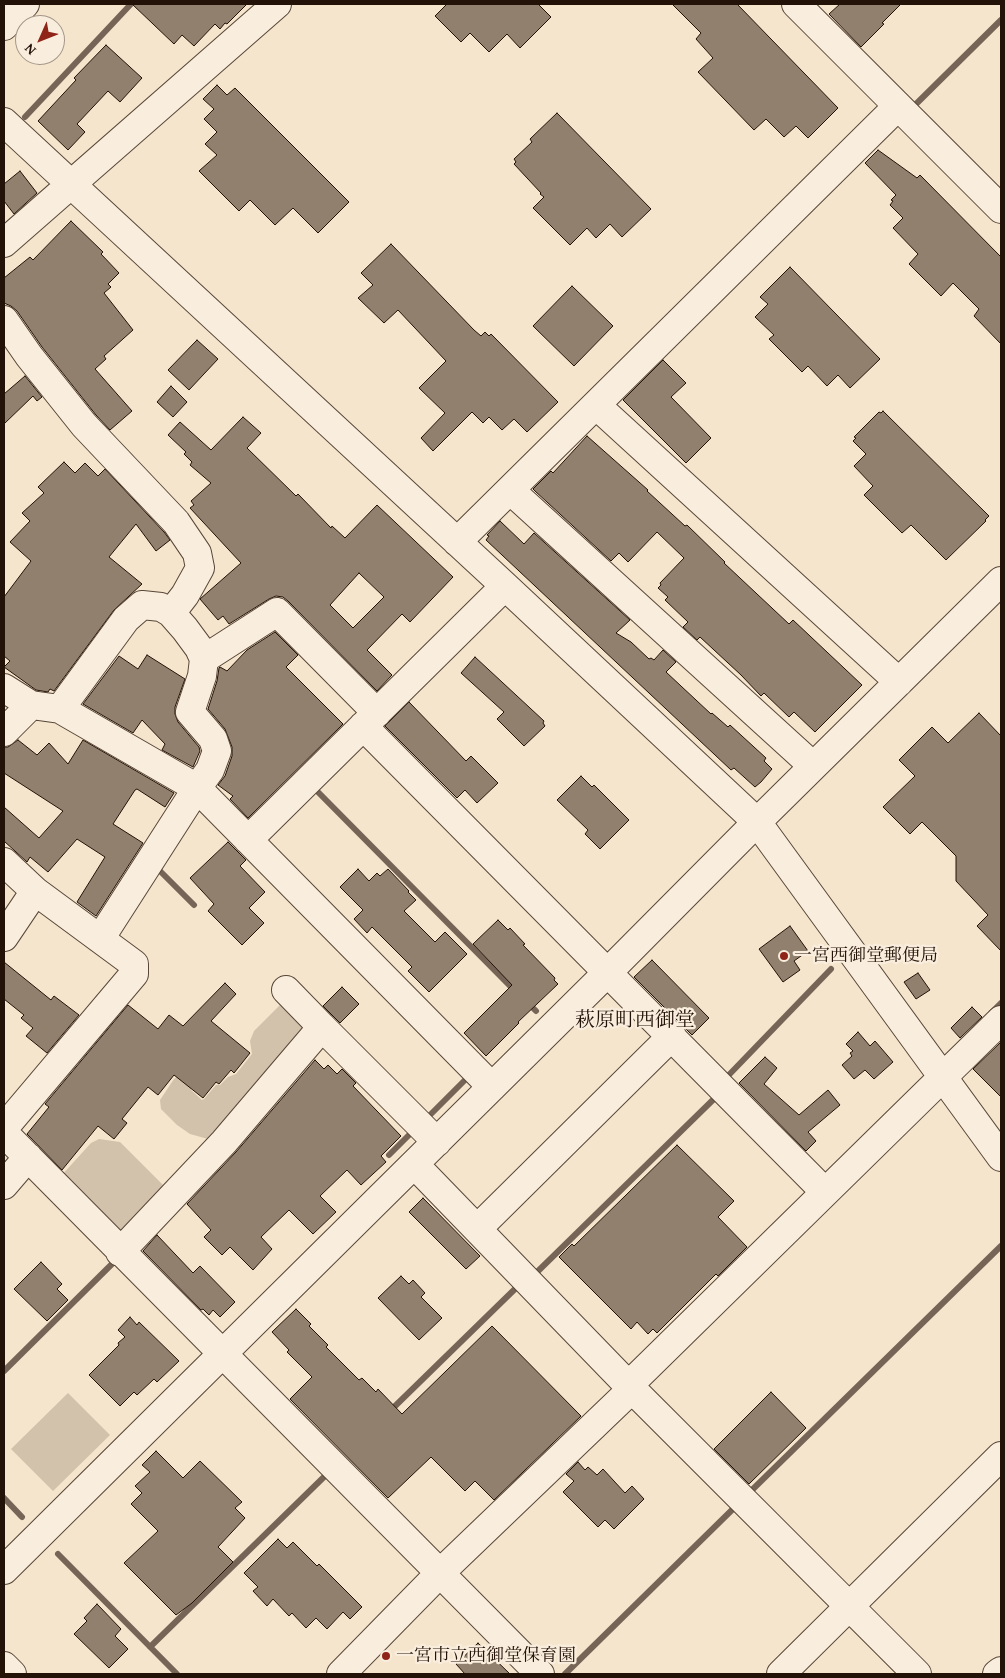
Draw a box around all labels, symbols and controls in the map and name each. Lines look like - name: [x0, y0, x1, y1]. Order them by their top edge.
- north arrow: [15, 15, 65, 65]
- text: N: [19, 39, 40, 60]
- place label: 一宮西御堂郵便局: [794, 945, 938, 967]
- marker: 一宮西御堂郵便局: [778, 950, 790, 962]
- district label: 萩原町西御堂: [575, 1009, 695, 1033]
- place label: 一宮市立西御堂保育園: [396, 1645, 576, 1667]
- marker: 一宮市立西御堂保育園: [380, 1650, 392, 1662]

